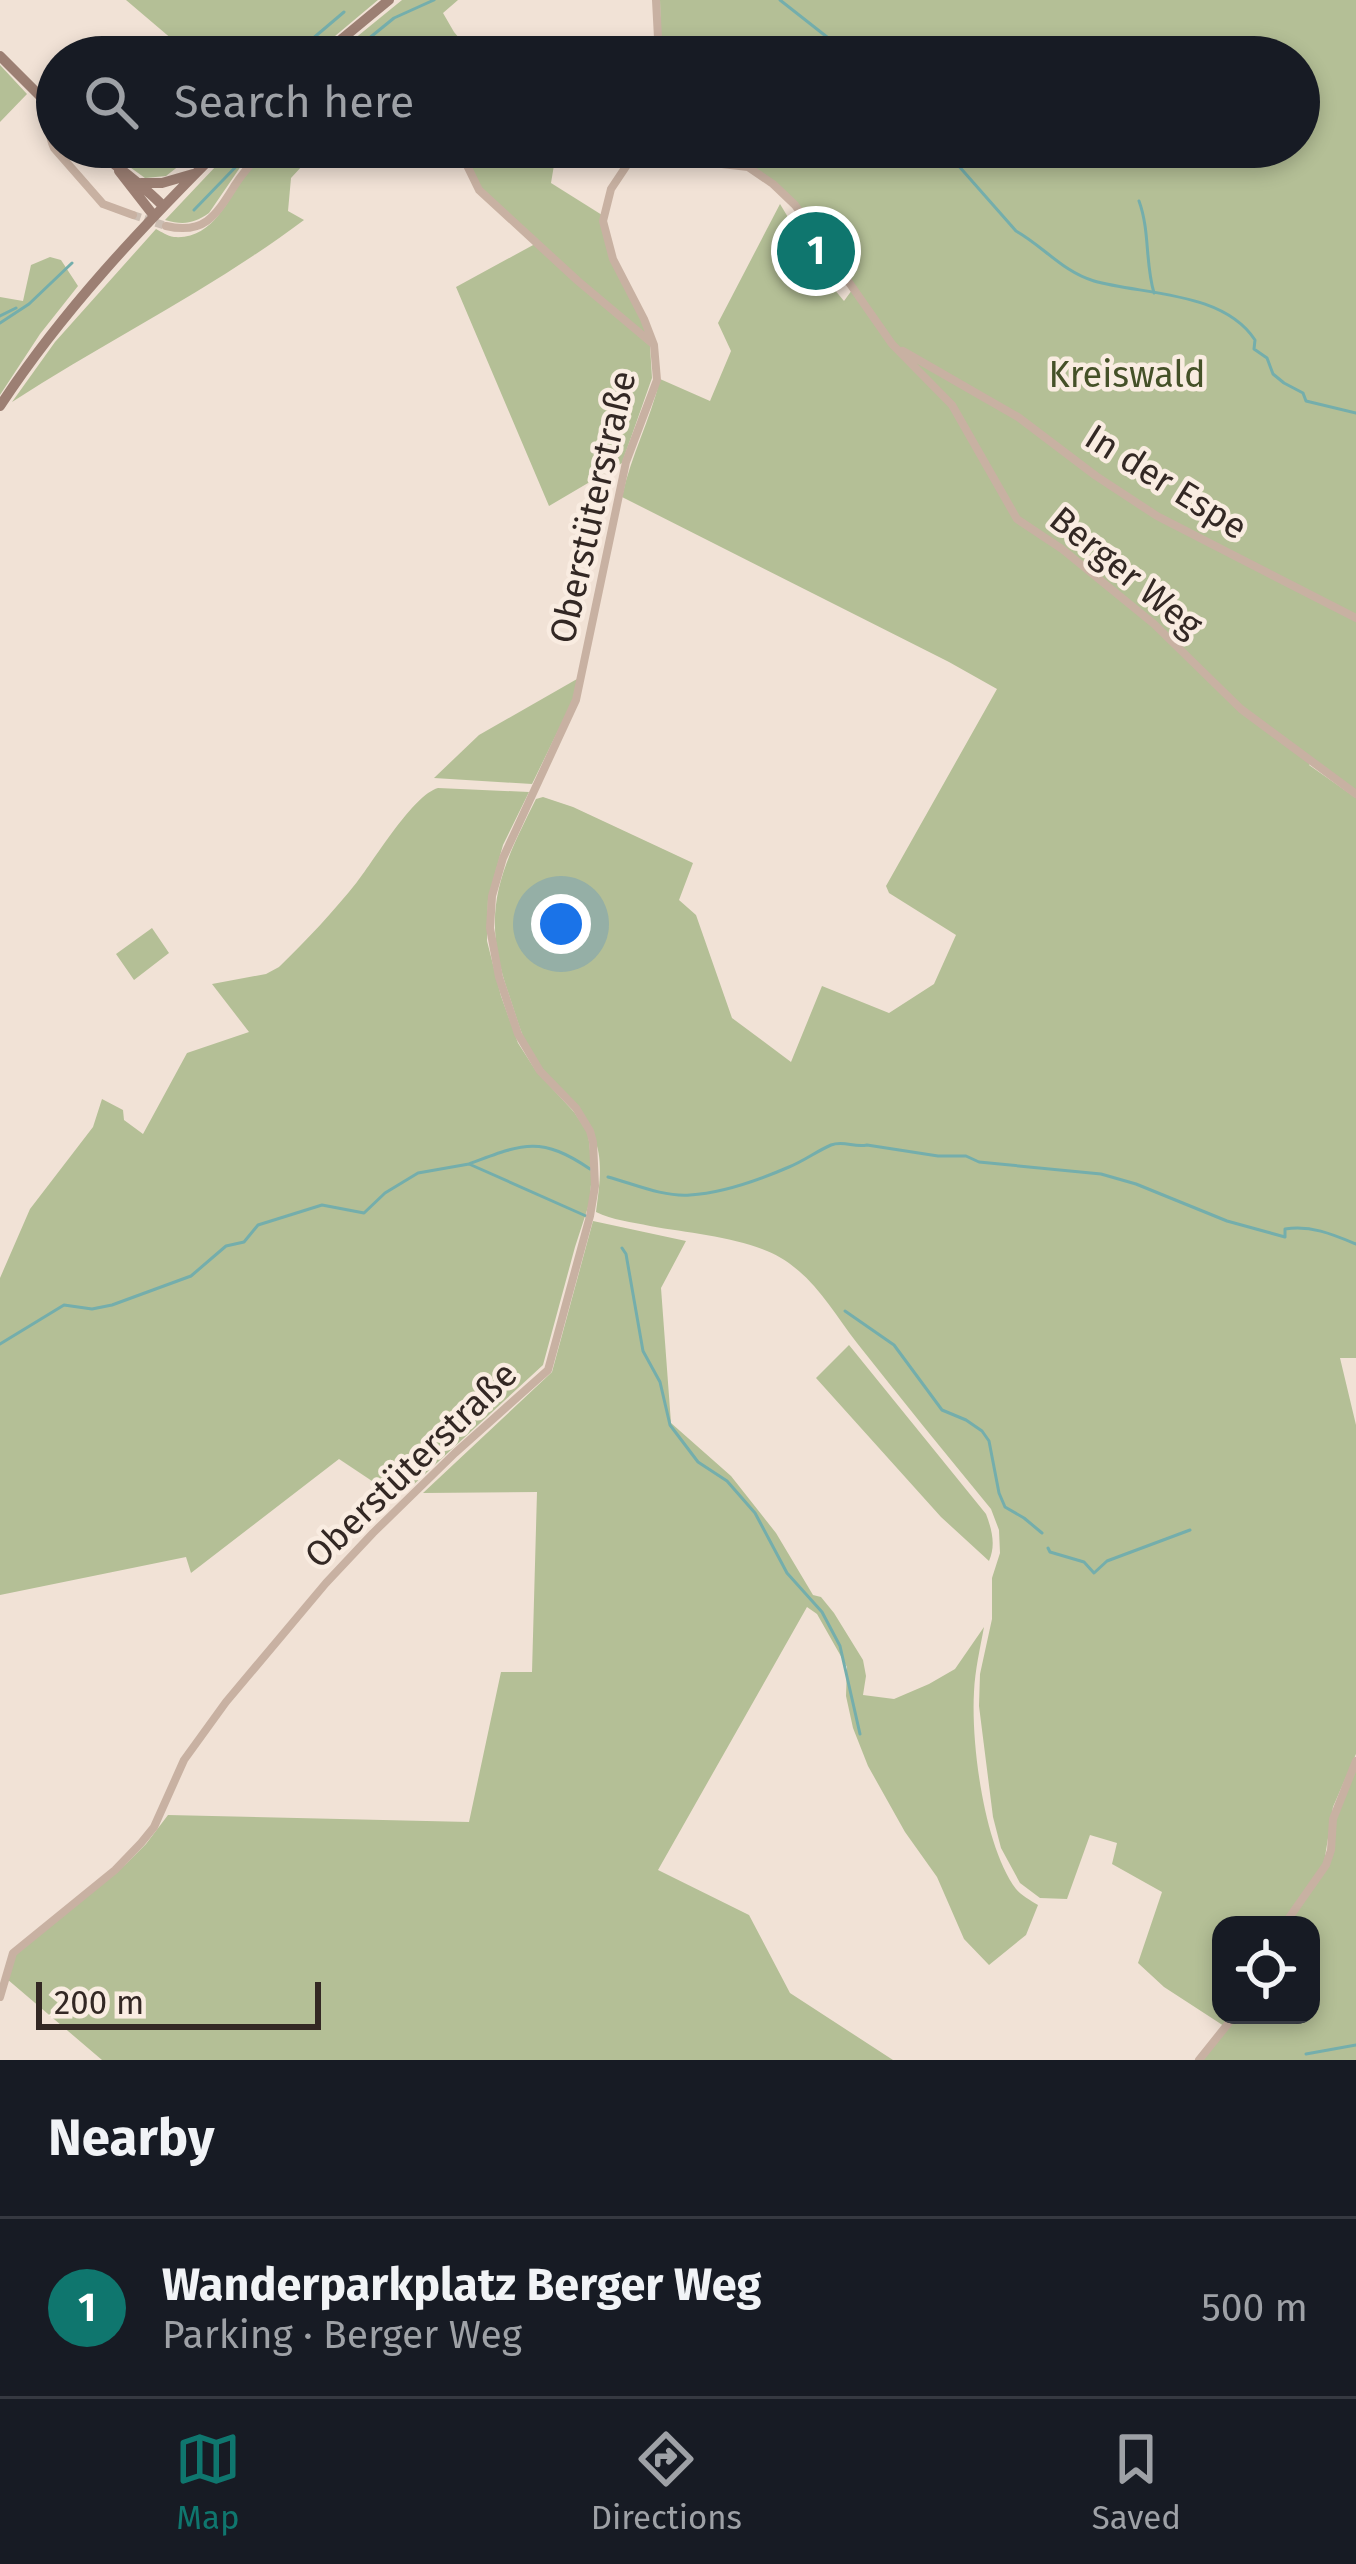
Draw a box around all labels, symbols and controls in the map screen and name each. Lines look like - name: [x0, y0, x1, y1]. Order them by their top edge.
- search box: [36, 36, 1320, 168]
- icon: search: [78, 69, 144, 135]
- text: Search here: [174, 75, 414, 129]
- pin: 1: [777, 206, 855, 296]
- park label: Kreiswald: [1049, 353, 1205, 397]
- street label: Oberstüterstraße: [540, 366, 646, 648]
- street label: In der Espe: [1077, 415, 1255, 549]
- street label: Berger Weg: [1041, 497, 1211, 647]
- your location: [531, 894, 591, 954]
- street label: Oberstüterstraße: [296, 1352, 526, 1578]
- map controls: [1212, 1916, 1320, 2024]
- button: locate: [1212, 1916, 1320, 2024]
- scale bar: [36, 1976, 321, 2029]
- text: 200 m: [54, 1983, 144, 2023]
- text: Nearby: [48, 2107, 214, 2169]
- text: Wanderparkplatz Berger Weg: [162, 2258, 761, 2312]
- text: 1: [78, 2285, 96, 2331]
- text: 500 m: [1201, 2285, 1308, 2331]
- text: Parking · Berger Weg: [162, 2312, 522, 2358]
- tab: Map: [175, 2426, 241, 2538]
- tab: Directions: [591, 2426, 742, 2538]
- tab: Saved: [1092, 2426, 1181, 2538]

